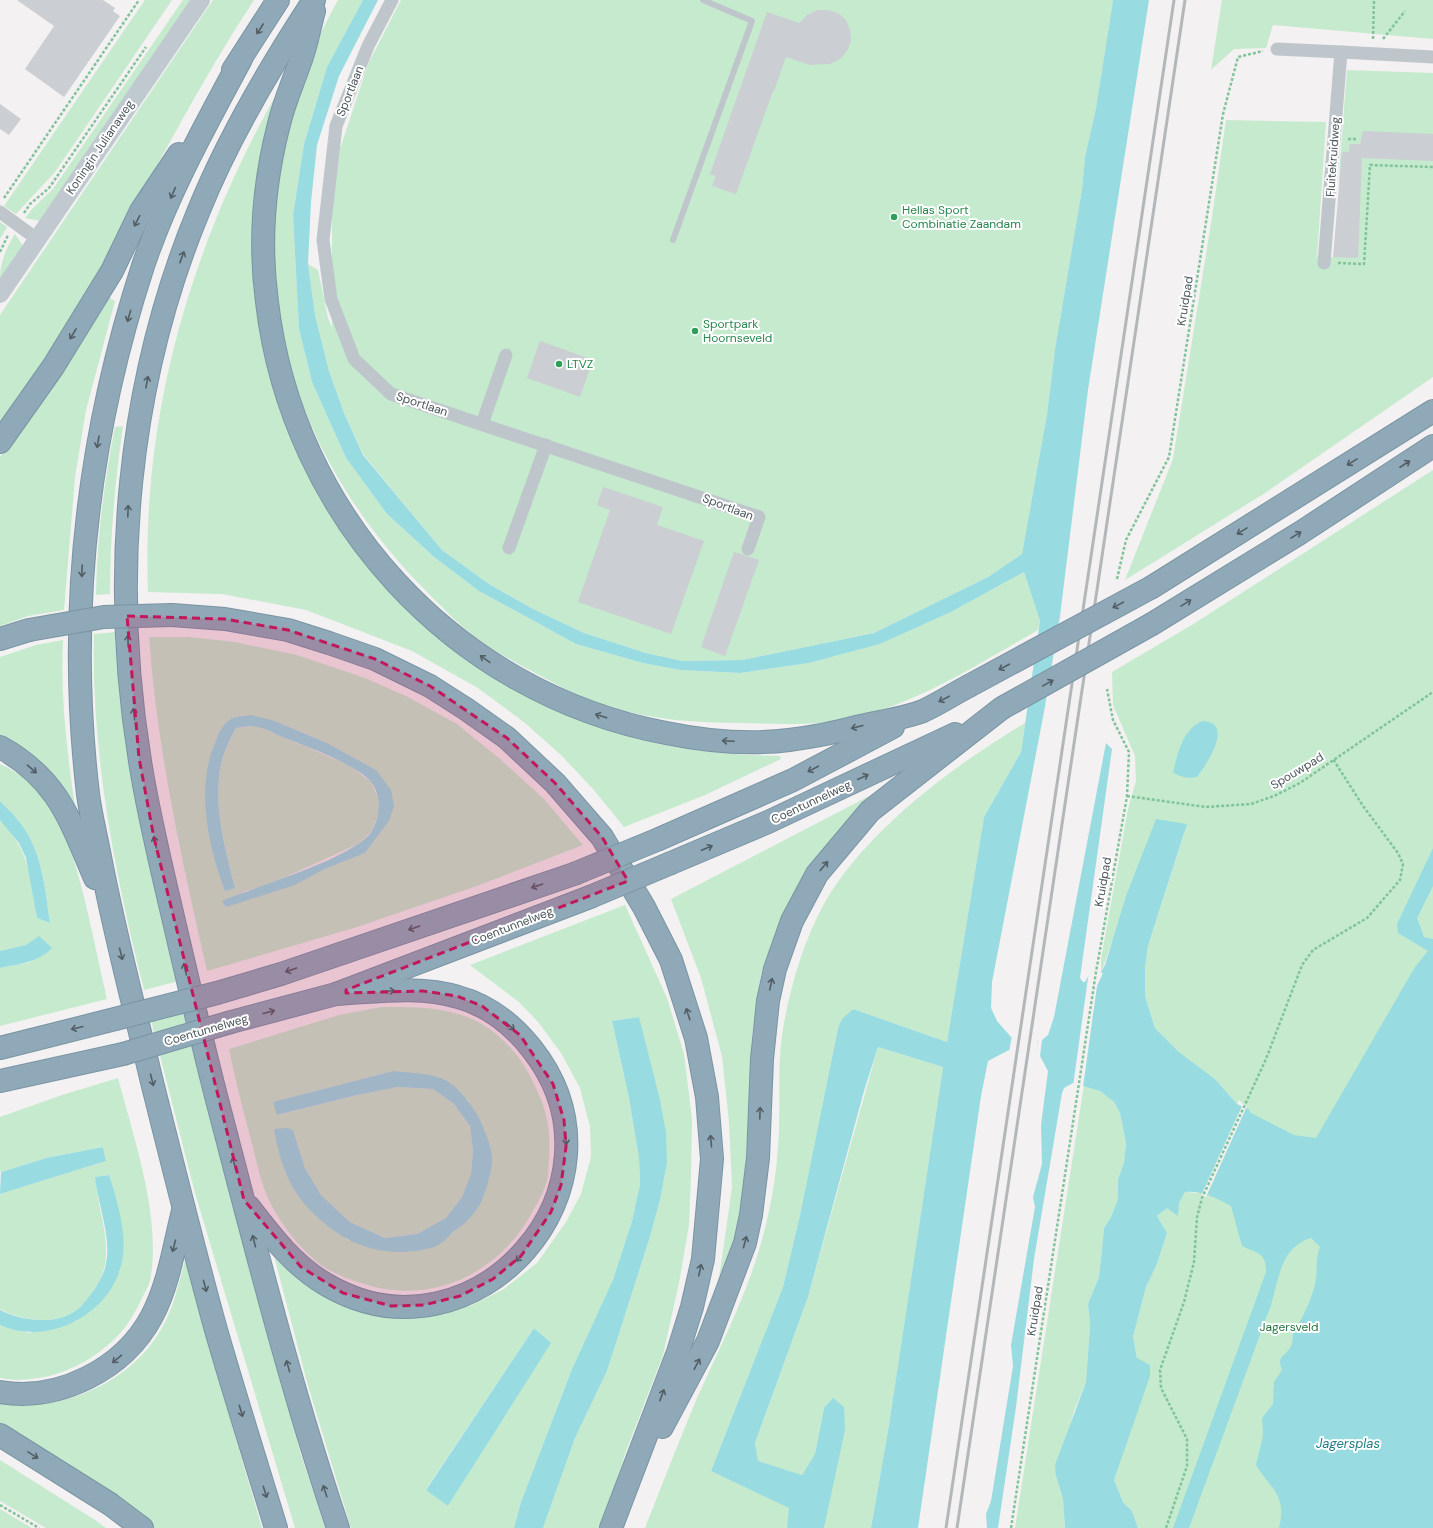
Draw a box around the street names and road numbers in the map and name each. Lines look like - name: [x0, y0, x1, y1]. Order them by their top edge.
- street label: Sportlaan: [333, 63, 367, 119]
- street label: Koningin Julianaweg: [62, 96, 138, 197]
- street label: Fluitekruidweg: [1322, 116, 1344, 198]
- street label: Kruidpad: [1173, 275, 1197, 327]
- street label: Sportlaan: [394, 388, 450, 420]
- street label: Sportlaan: [700, 490, 756, 524]
- street label: Spouwpad: [1268, 749, 1326, 793]
- street label: Coentunnelweg: [768, 776, 854, 828]
- street label: Kruidpad: [1091, 856, 1115, 908]
- street label: Coentunnelweg: [469, 903, 556, 949]
- street label: Coentunnelweg: [162, 1010, 250, 1050]
- street label: Kruidpad: [1023, 1285, 1047, 1337]

